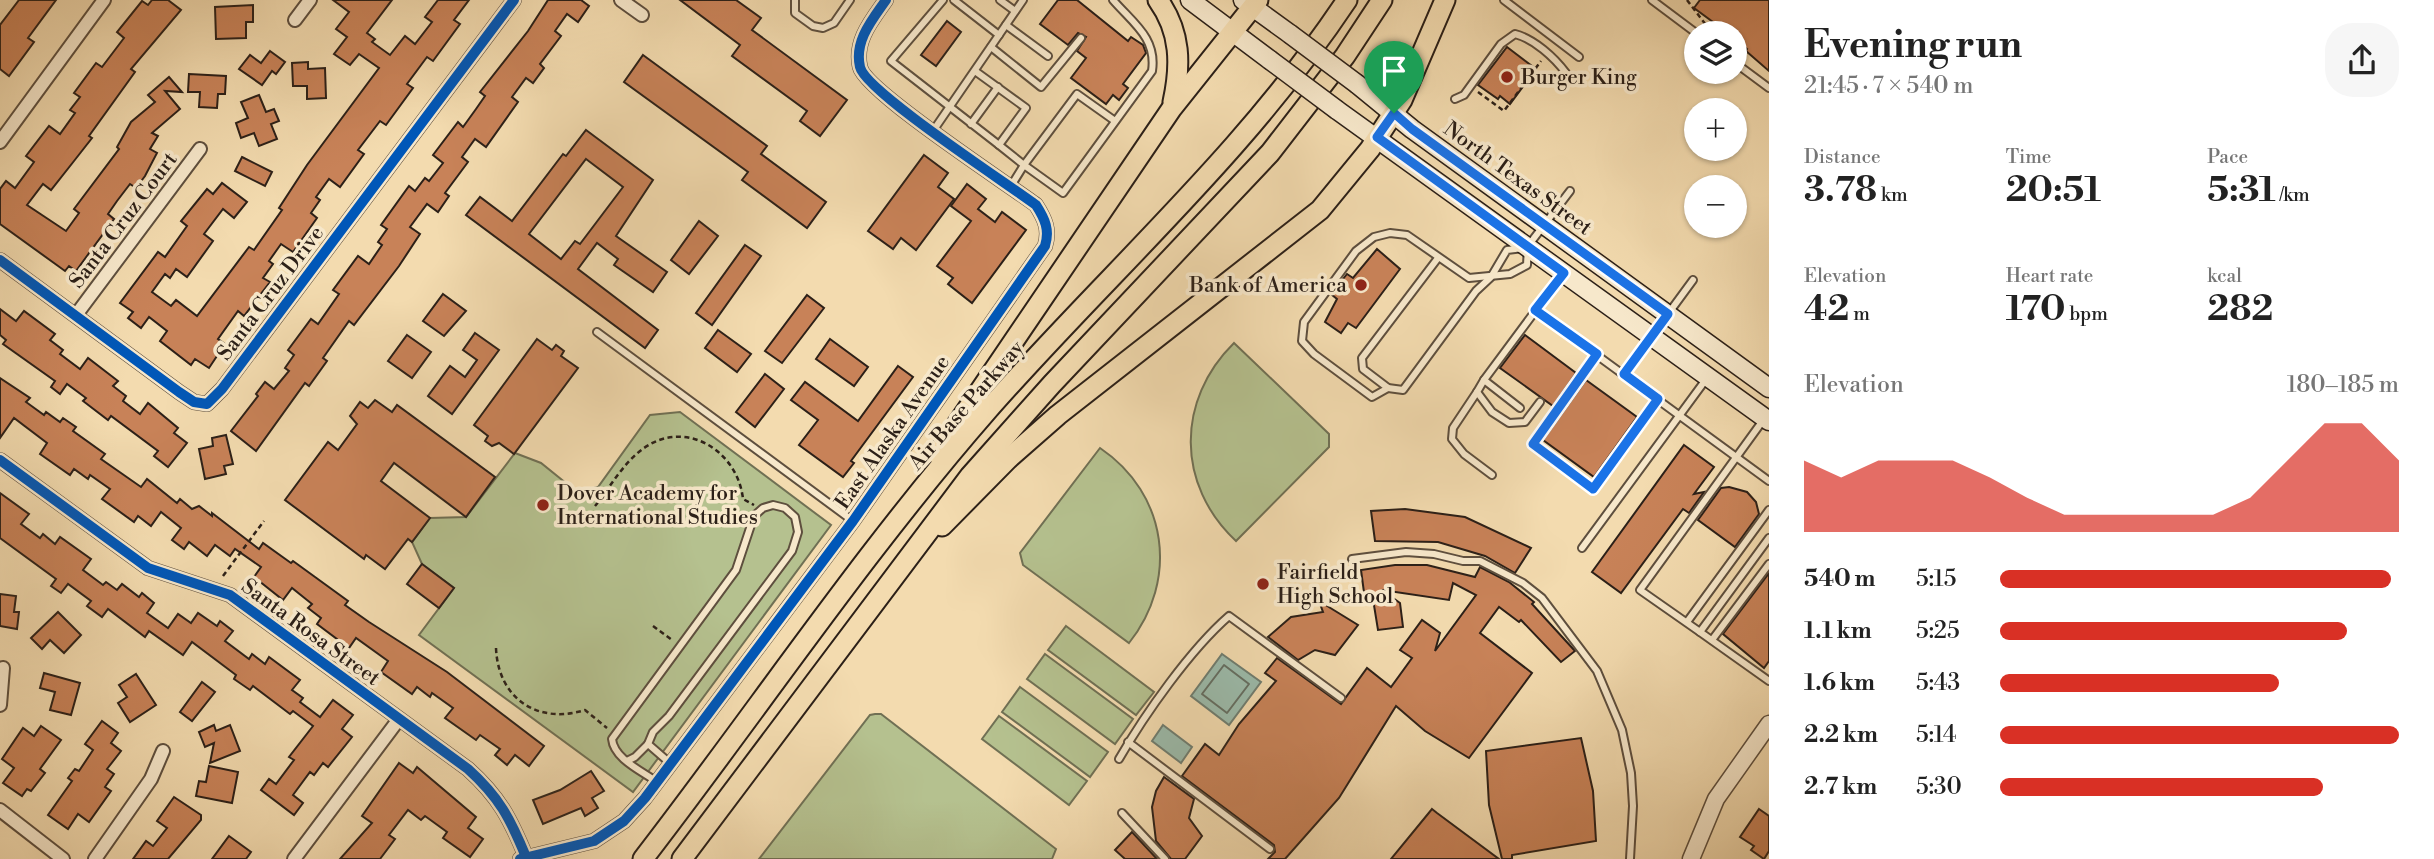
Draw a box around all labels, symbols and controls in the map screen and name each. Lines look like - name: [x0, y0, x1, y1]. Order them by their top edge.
- map controls: [1684, 21, 1747, 238]
- button: layers: [1684, 21, 1747, 84]
- text: Evening run: [1804, 22, 2022, 69]
- button: share: [2325, 23, 2399, 97]
- pin: [1364, 41, 1424, 113]
- icon: arrive: [1375, 52, 1413, 90]
- place label: Burger King: [1520, 65, 1637, 91]
- marker: Burger King: [1499, 69, 1515, 85]
- text: 21:45 · 7 × 540 m: [1804, 72, 1973, 100]
- button: +: [1684, 98, 1747, 161]
- street label: North Texas Street: [1438, 116, 1597, 242]
- text: Distance: [1804, 145, 1881, 169]
- text: Time: [2006, 145, 2051, 169]
- text: Pace: [2207, 145, 2248, 169]
- street label: Santa Cruz Court: [64, 147, 184, 294]
- text: 3.78: [1804, 169, 1877, 212]
- text: 20:51: [2006, 169, 2101, 212]
- text: 5:31: [2207, 169, 2276, 212]
- button: −: [1684, 175, 1747, 238]
- text: km: [1877, 183, 1908, 207]
- text: /km: [2276, 183, 2310, 207]
- street label: Santa Cruz Drive: [212, 221, 330, 366]
- text: Elevation: [1804, 264, 1886, 288]
- text: Heart rate: [2006, 264, 2093, 288]
- text: kcal: [2207, 264, 2242, 288]
- place label: Bank of America: [1188, 273, 1347, 299]
- marker: Bank of America: [1353, 277, 1369, 293]
- text: 42: [1804, 288, 1849, 331]
- text: 170: [2006, 288, 2065, 331]
- text: 282: [2207, 288, 2273, 331]
- text: m: [1849, 302, 1870, 326]
- text: bpm: [2065, 302, 2108, 326]
- street label: Air Base Parkway: [903, 335, 1031, 477]
- street label: East Alaska Avenue: [830, 350, 956, 515]
- text: Elevation: [1804, 371, 1904, 399]
- text: 180–185 m: [2287, 371, 2399, 399]
- place label: Dover Academy for International Studies: [557, 481, 758, 531]
- marker: Dover Academy for International Studies: [535, 497, 551, 513]
- place label: Fairfield High School: [1277, 560, 1393, 610]
- text: 540 m: [1804, 565, 1875, 593]
- text: 5:15: [1916, 565, 1956, 593]
- street label: Santa Rosa Street: [236, 574, 385, 692]
- marker: Fairfield High School: [1255, 576, 1271, 592]
- text: 1.1 km: [1804, 617, 1872, 645]
- text: 5:25: [1916, 617, 1960, 645]
- text: 1.6 km: [1804, 669, 1875, 697]
- text: 5:43: [1916, 669, 1960, 697]
- text: 2.2 km: [1804, 721, 1878, 749]
- text: 5:14: [1916, 721, 1957, 749]
- text: 2.7 km: [1804, 773, 1877, 801]
- text: 5:30: [1916, 773, 1962, 801]

